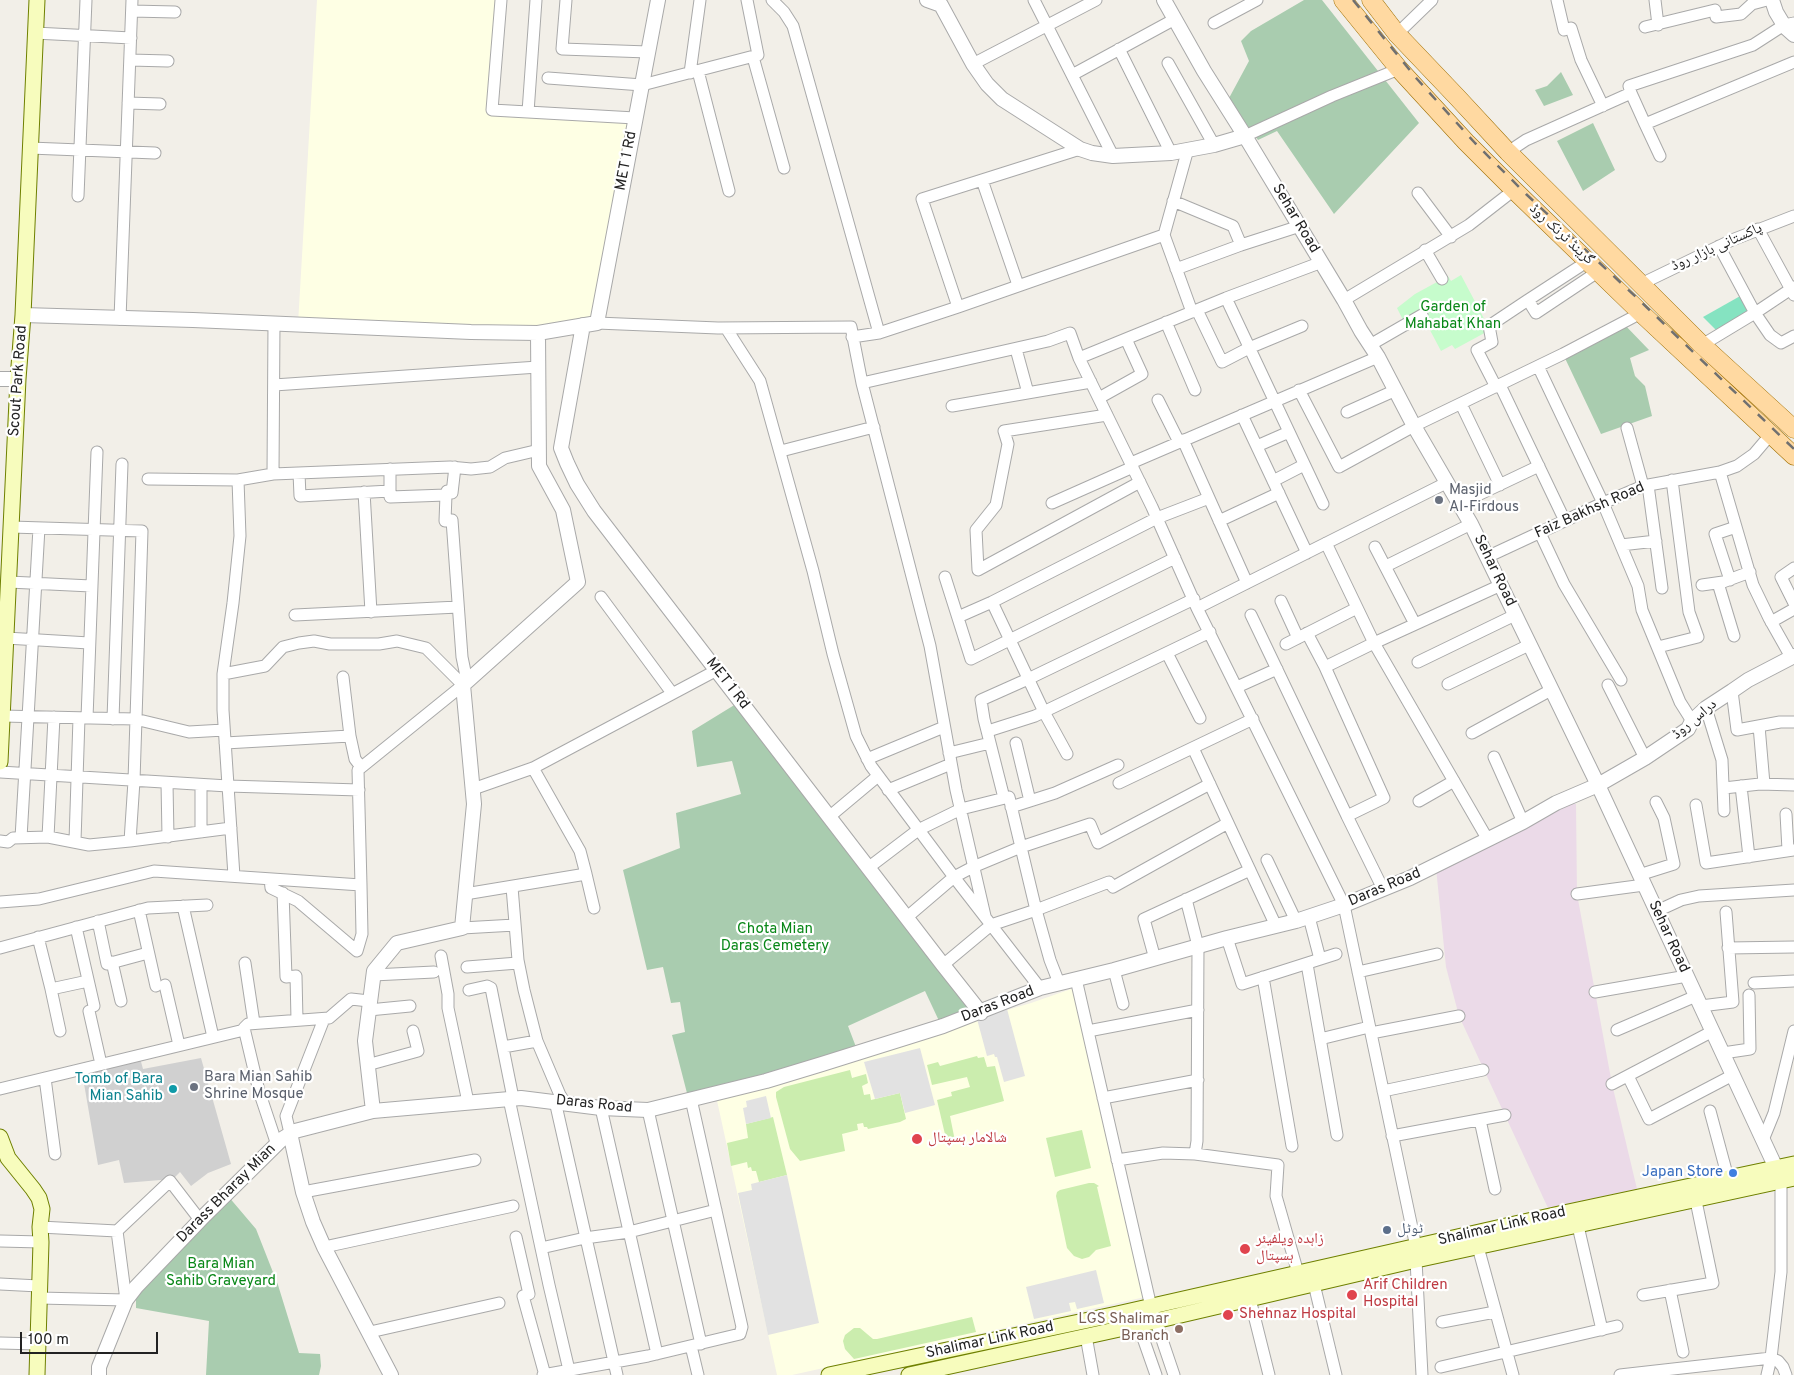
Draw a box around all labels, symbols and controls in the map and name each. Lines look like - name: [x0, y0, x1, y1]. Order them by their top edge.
- street label: MET 1 Rd: [612, 130, 642, 192]
- street label: Sehar Road: [1267, 181, 1323, 257]
- street label: گرینڈ ٹرنک روڈ: [1525, 200, 1597, 270]
- street label: پاکستانی بازار روڈ: [1669, 220, 1765, 276]
- park label: Garden of Mahabat Khan: [1405, 299, 1501, 334]
- street label: Scout Park Road: [6, 325, 32, 437]
- street label: Faiz Bakhsh Road: [1532, 479, 1648, 543]
- place label: Masjid Al-Firdous: [1449, 482, 1519, 517]
- marker: Masjid Al-Firdous: [1433, 494, 1445, 506]
- street label: Sehar Road: [1469, 532, 1519, 610]
- street label: MET 1 Rd: [701, 655, 753, 713]
- street label: دراس روڈ: [1669, 696, 1721, 744]
- street label: Daras Road: [1346, 865, 1424, 911]
- street label: Sehar Road: [1643, 898, 1693, 976]
- park label: Chota Mian Daras Cemetery: [721, 921, 829, 956]
- street label: Daras Road: [959, 983, 1037, 1027]
- place label: Bara Mian Sahib Shrine Mosque: [204, 1069, 312, 1104]
- place label: Tomb of Bara Mian Sahib: [74, 1071, 163, 1106]
- marker: Bara Mian Sahib Shrine Mosque: [188, 1081, 200, 1093]
- marker: Tomb of Bara Mian Sahib: [167, 1083, 179, 1095]
- street label: Daras Road: [555, 1092, 633, 1118]
- place label: شالامار ہسپتال: [928, 1130, 1007, 1148]
- marker: شالامار ہسپتال: [910, 1132, 924, 1146]
- street label: Darass Bharay Mian: [174, 1141, 280, 1247]
- place label: Japan Store: [1642, 1164, 1723, 1182]
- marker: Japan Store: [1727, 1167, 1739, 1179]
- street label: Shalimar Link Road: [1437, 1204, 1567, 1250]
- place label: ٹوٹل: [1397, 1221, 1423, 1239]
- marker: ٹوٹل: [1381, 1224, 1393, 1236]
- place label: زاہدہ ویلفیئر ہسپتال: [1256, 1231, 1324, 1266]
- marker: زاہدہ ویلفیئر ہسپتال: [1238, 1242, 1252, 1256]
- park label: Bara Mian Sahib Graveyard: [166, 1256, 276, 1291]
- place label: Arif Children Hospital: [1363, 1277, 1448, 1312]
- marker: Arif Children Hospital: [1345, 1288, 1359, 1302]
- place label: Shehnaz Hospital: [1239, 1306, 1356, 1324]
- marker: Shehnaz Hospital: [1221, 1308, 1235, 1322]
- place label: LGS Shalimar Branch: [1078, 1311, 1169, 1346]
- street label: Shalimar Link Road: [924, 1319, 1056, 1363]
- scale bar: [22, 1322, 160, 1354]
- marker: LGS Shalimar Branch: [1173, 1323, 1185, 1335]
- text: 100 m: [28, 1331, 69, 1350]

